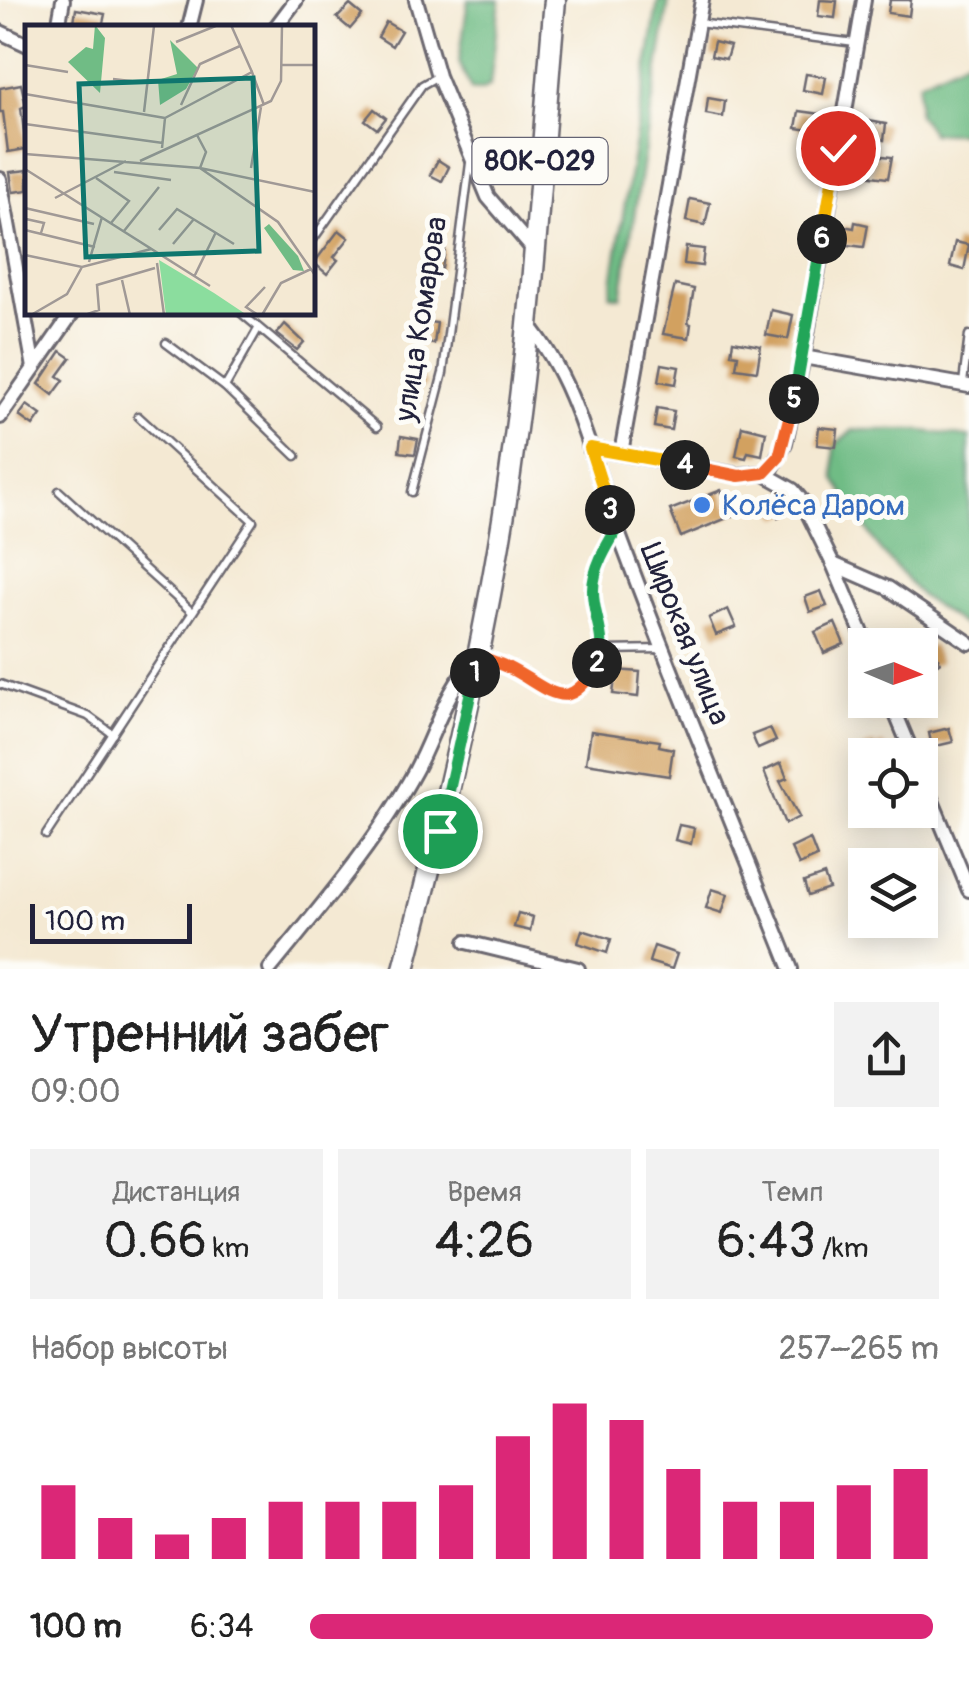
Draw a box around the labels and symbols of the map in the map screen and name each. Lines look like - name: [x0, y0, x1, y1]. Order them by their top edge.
- inset map: [25, 25, 315, 315]
- pin: [796, 106, 881, 191]
- road number: 80К-029: [472, 138, 608, 184]
- street label: улица Комарова: [386, 214, 455, 425]
- pin: 6: [797, 214, 847, 264]
- pin: 5: [769, 374, 819, 424]
- pin: 4: [660, 440, 710, 490]
- pin: 3: [585, 485, 635, 535]
- place label: Колёса Даром: [722, 487, 905, 524]
- marker: Колёса Даром: [691, 494, 713, 516]
- street label: Широкая улица: [632, 538, 738, 730]
- north arrow: [848, 628, 938, 718]
- pin: 2: [572, 638, 622, 688]
- pin: 1: [450, 648, 500, 698]
- pin: [398, 789, 483, 874]
- scale bar: [30, 899, 192, 944]

